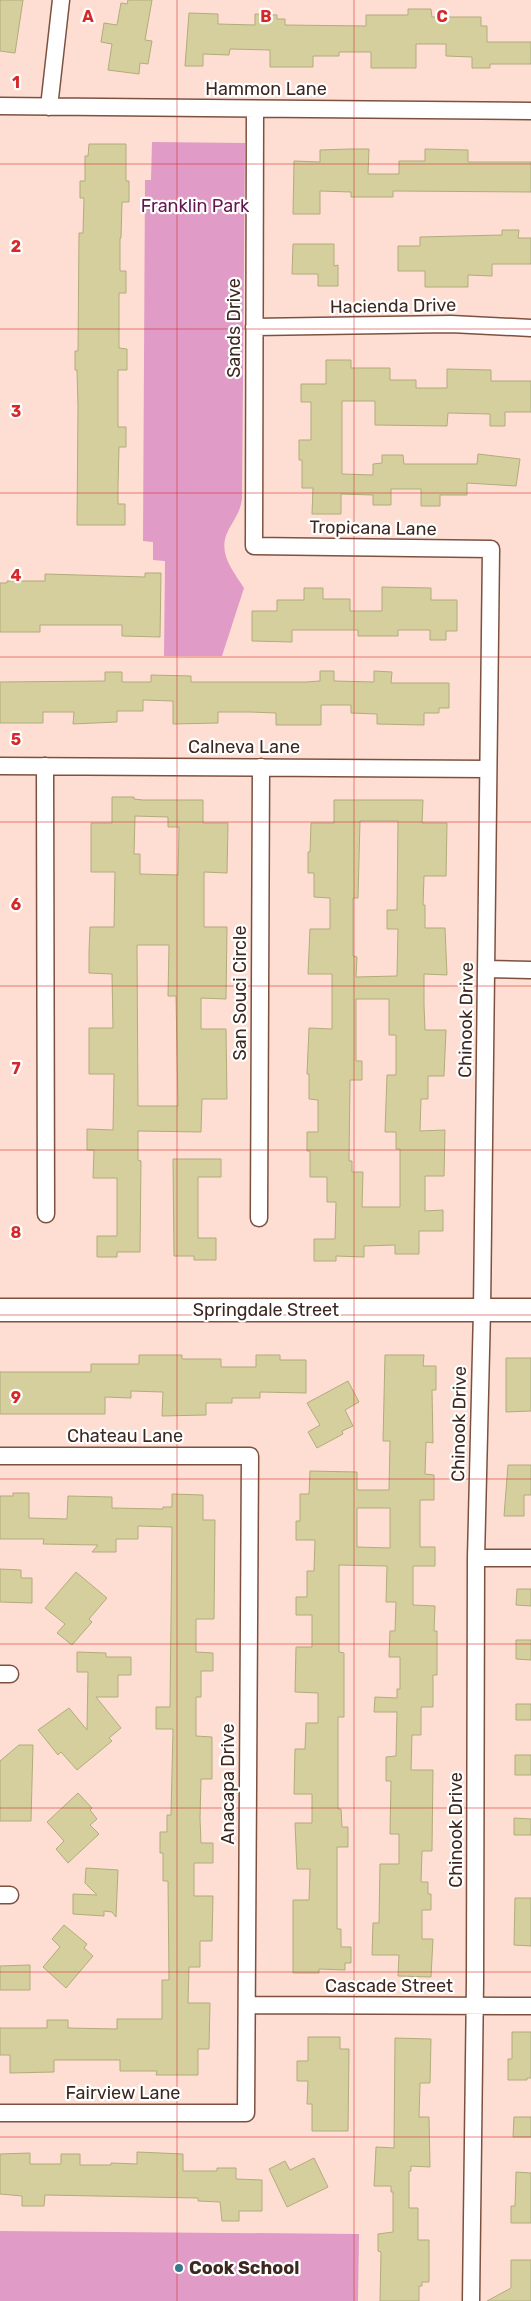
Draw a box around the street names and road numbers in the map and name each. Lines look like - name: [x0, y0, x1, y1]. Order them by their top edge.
- street label: Hammon Lane: [205, 78, 327, 100]
- street label: Sands Drive: [223, 278, 245, 378]
- street label: Hacienda Drive: [330, 294, 456, 318]
- street label: Tropicana Lane: [309, 516, 437, 540]
- street label: Calneva Lane: [188, 736, 300, 758]
- street label: San Souci Circle: [229, 926, 251, 1060]
- street label: Chinook Drive: [454, 962, 478, 1078]
- street label: Springdale Street: [193, 1299, 339, 1321]
- street label: Chinook Drive: [447, 1366, 471, 1482]
- street label: Chateau Lane: [67, 1425, 183, 1447]
- street label: Anacapa Drive: [217, 1723, 239, 1845]
- street label: Chinook Drive: [445, 1772, 467, 1888]
- street label: Cascade Street: [325, 1975, 453, 1997]
- street label: Fairview Lane: [66, 2082, 180, 2104]

